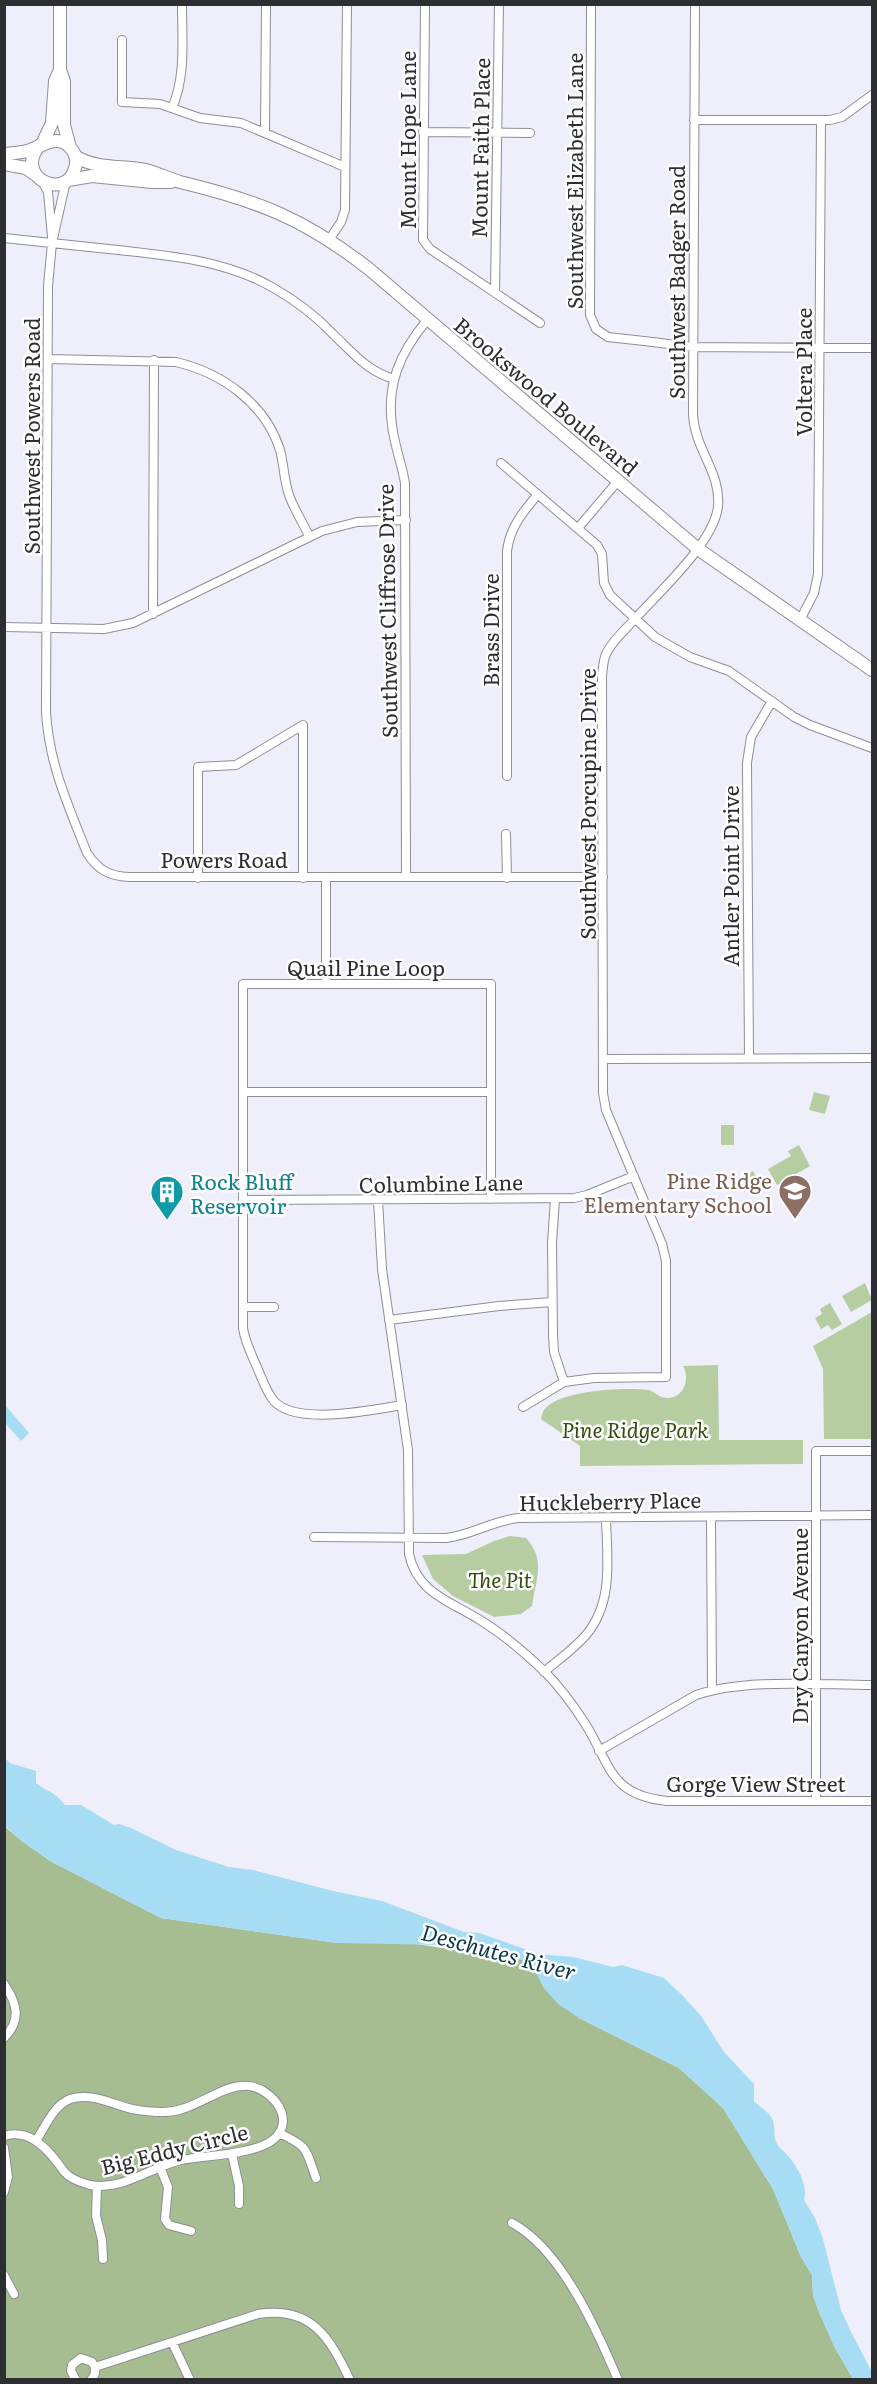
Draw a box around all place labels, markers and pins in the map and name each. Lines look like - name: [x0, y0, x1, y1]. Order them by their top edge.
- place label: Pine Ridge Elementary School: [583, 1164, 772, 1219]
- place label: Rock Bluff Reservoir: [190, 1165, 295, 1220]
- school or university icon: Pine Ridge Elementary School: [777, 1173, 813, 1220]
- building icon: Rock Bluff Reservoir: [149, 1174, 185, 1221]

